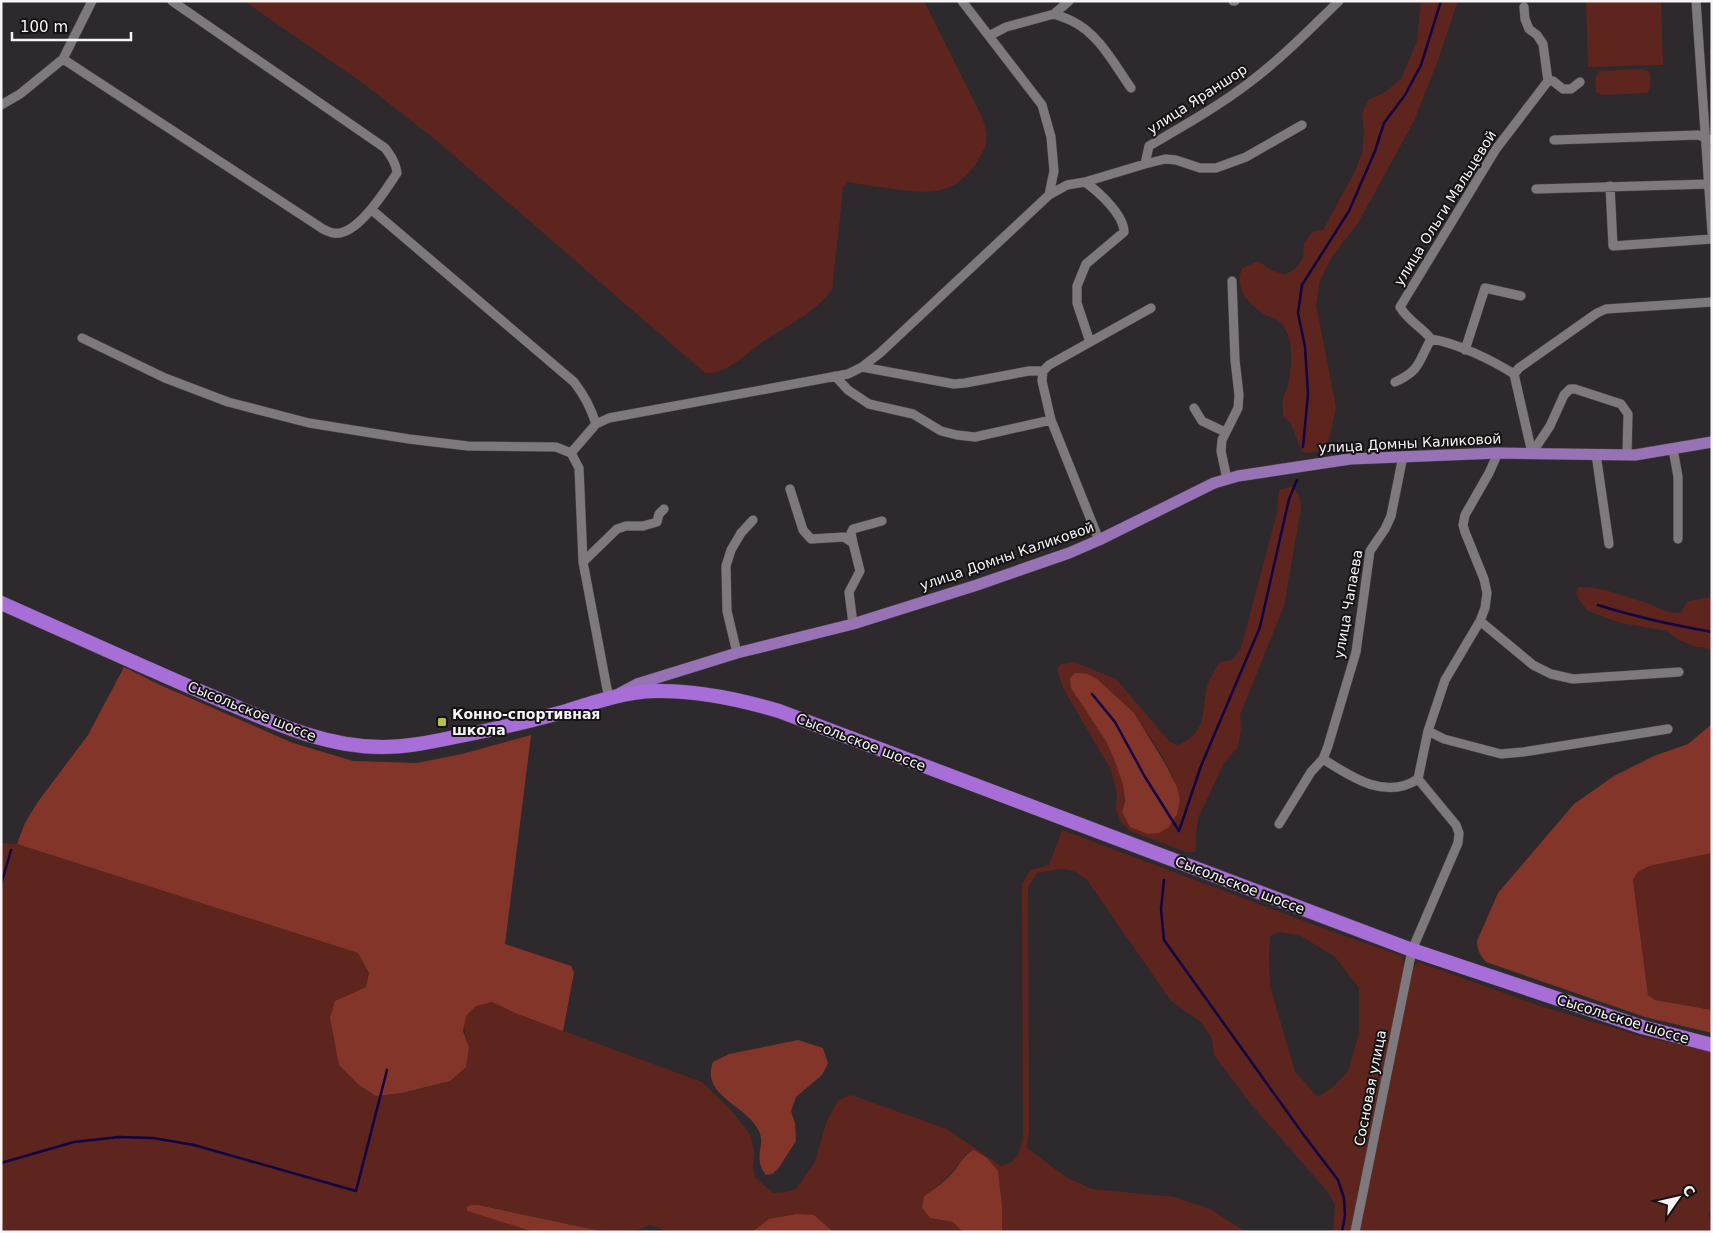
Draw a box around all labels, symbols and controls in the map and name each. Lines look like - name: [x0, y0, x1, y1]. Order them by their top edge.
- scale bar: [12, 10, 131, 42]
- text: 100 m: [20, 18, 68, 36]
- street label: улица Яраншор: [1144, 61, 1250, 137]
- street label: улица Ольги Мальцевой: [1391, 127, 1499, 289]
- street label: улица Домны Каликовой: [1318, 430, 1502, 456]
- street label: улица Домны Каликовой: [918, 519, 1096, 593]
- street label: улица Чапаева: [1331, 548, 1365, 660]
- street label: Сысольское шоссе: [185, 678, 319, 744]
- place label: Конно-спортивная школа: [452, 706, 600, 738]
- street label: Сысольское шоссе: [794, 710, 928, 774]
- marker: Конно-спортивная школа: [436, 716, 448, 728]
- street label: Сысольское шоссе: [1173, 853, 1307, 917]
- street label: Сысольское шоссе: [1555, 991, 1691, 1047]
- street label: Сосновая улица: [1351, 1029, 1389, 1147]
- north arrow: [1653, 1173, 1703, 1223]
- text: С: [1679, 1182, 1698, 1199]

